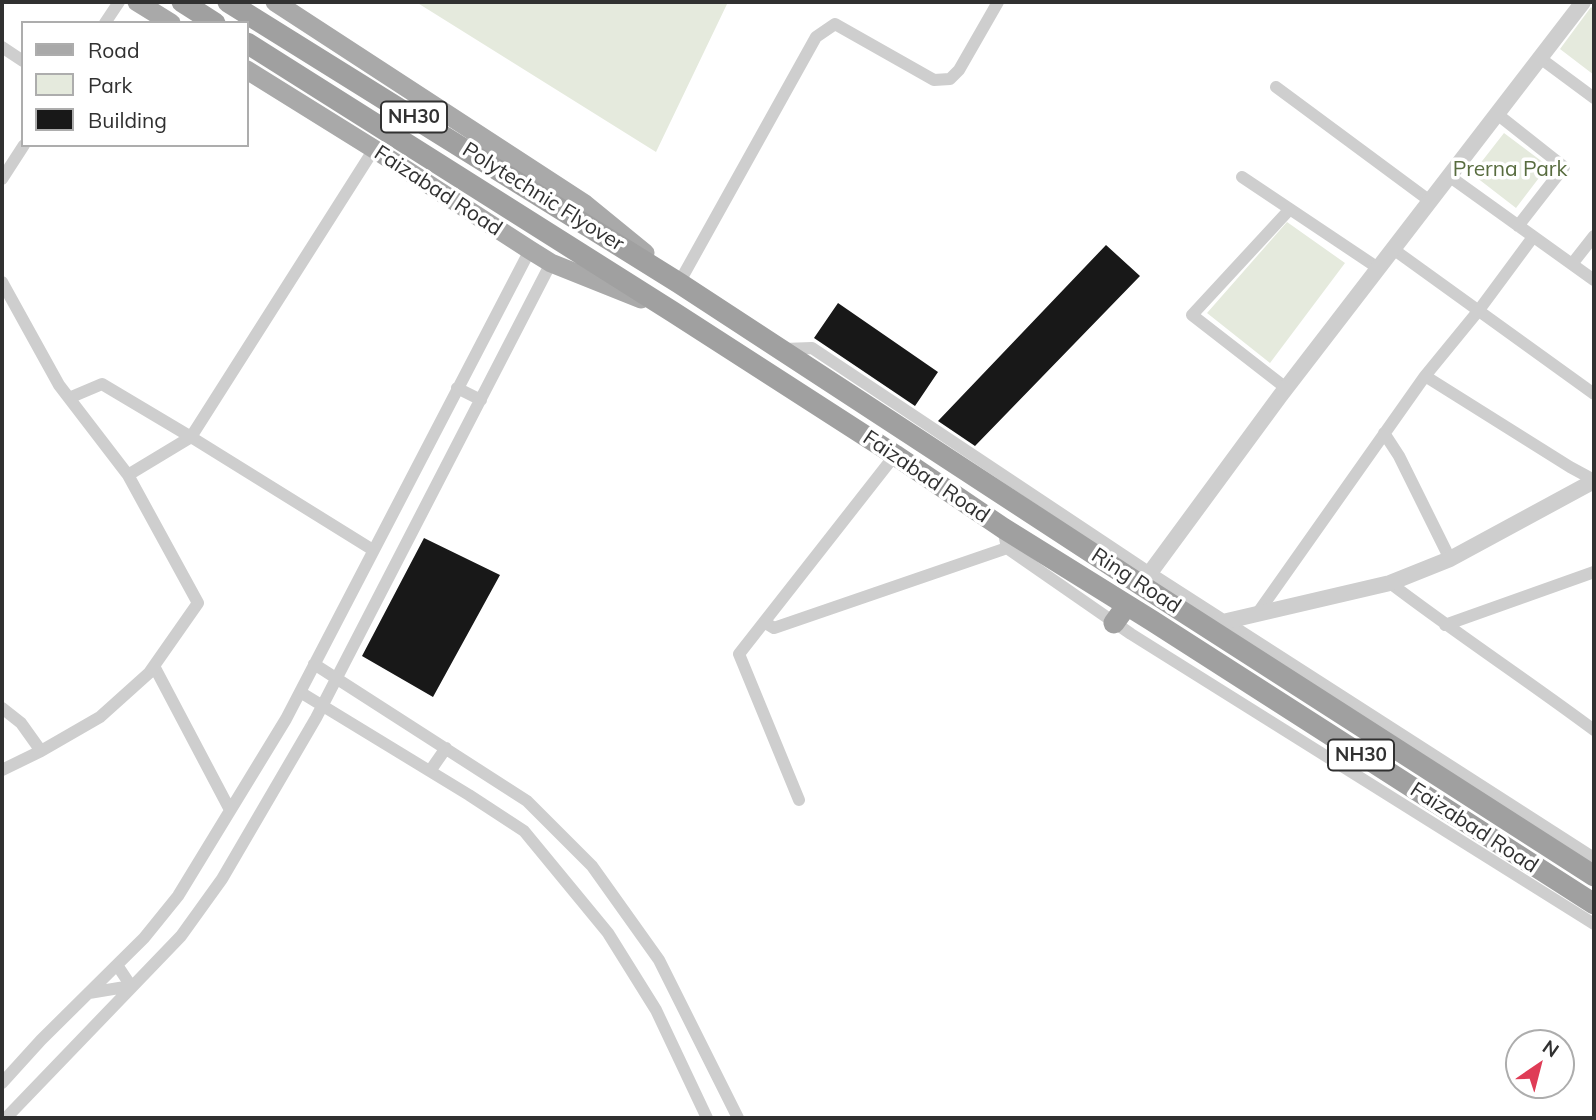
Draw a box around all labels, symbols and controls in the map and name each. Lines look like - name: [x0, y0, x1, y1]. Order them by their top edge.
- legend: [21, 21, 248, 147]
- text: Road: [88, 37, 139, 63]
- text: Park: [88, 72, 132, 98]
- road number: NH30: [381, 102, 447, 132]
- text: Building: [88, 107, 167, 133]
- street label: Polytechnic Flyover: [458, 137, 628, 257]
- street label: Faizabad Road: [369, 140, 507, 242]
- park label: Prerna Park: [1453, 157, 1567, 183]
- street label: Faizabad Road: [858, 425, 994, 529]
- street label: Ring Road: [1087, 543, 1185, 619]
- road number: NH30: [1328, 740, 1394, 770]
- street label: Faizabad Road: [1405, 777, 1543, 879]
- north arrow: [1505, 1029, 1575, 1099]
- text: N: [1538, 1034, 1564, 1062]

